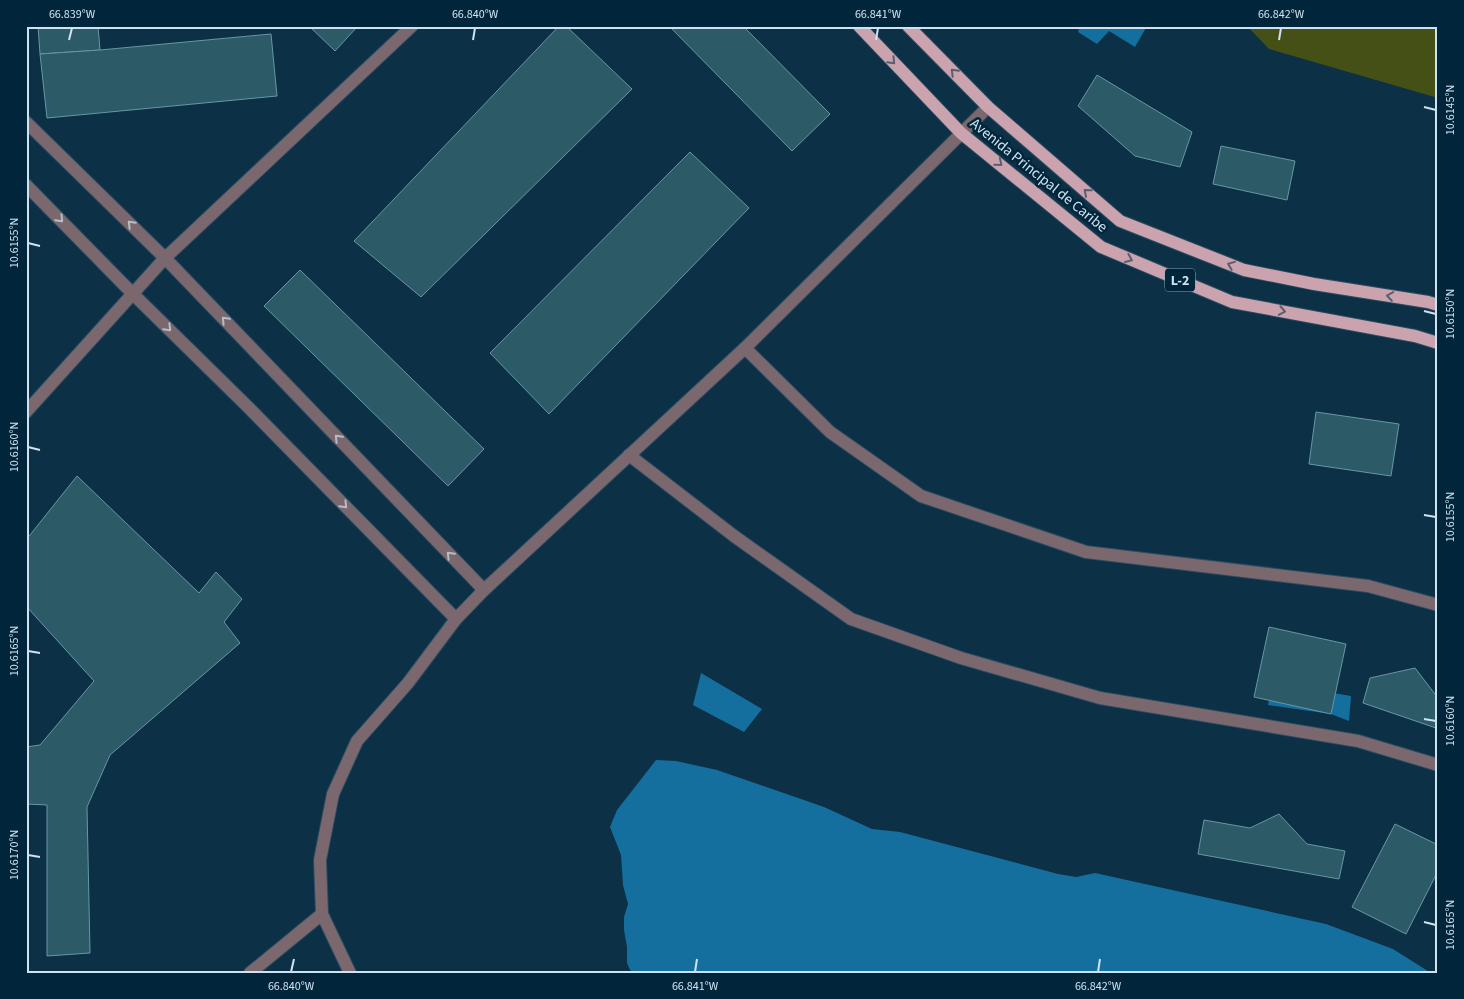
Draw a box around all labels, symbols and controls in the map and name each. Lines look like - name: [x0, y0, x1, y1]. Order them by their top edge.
- text: 66.839°W: [49, 6, 96, 23]
- text: 66.840°W: [452, 6, 499, 23]
- text: 66.841°W: [855, 6, 902, 23]
- text: 66.842°W: [1258, 6, 1305, 23]
- one-way arrow: [886, 56, 895, 65]
- one-way arrow: [951, 69, 960, 78]
- text: 10.6145°N: [1442, 85, 1459, 135]
- street label: Avenida Principal de Caribe: [965, 113, 1112, 237]
- one-way arrow: [993, 158, 1002, 166]
- one-way arrow: [1084, 189, 1093, 198]
- one-way arrow: [54, 214, 63, 223]
- text: 10.6155°N: [6, 218, 23, 268]
- one-way arrow: [128, 220, 137, 229]
- one-way arrow: [1124, 252, 1133, 263]
- one-way arrow: [1227, 260, 1236, 271]
- road number: L-2: [1165, 268, 1195, 292]
- text: 10.6150°N: [1442, 289, 1459, 339]
- one-way arrow: [1386, 292, 1394, 302]
- one-way arrow: [1278, 306, 1287, 316]
- one-way arrow: [222, 317, 231, 326]
- one-way arrow: [162, 322, 171, 331]
- text: 10.6160°N: [6, 422, 23, 472]
- one-way arrow: [335, 434, 344, 443]
- text: 10.6155°N: [1442, 492, 1459, 542]
- one-way arrow: [338, 499, 347, 508]
- one-way arrow: [447, 552, 456, 561]
- text: 10.6165°N: [6, 626, 23, 676]
- text: 10.6160°N: [1442, 696, 1459, 746]
- text: 10.6170°N: [6, 830, 23, 880]
- text: 10.6165°N: [1442, 900, 1459, 950]
- text: 66.840°W: [268, 978, 315, 995]
- text: 66.841°W: [672, 978, 719, 995]
- text: 66.842°W: [1075, 978, 1122, 995]

